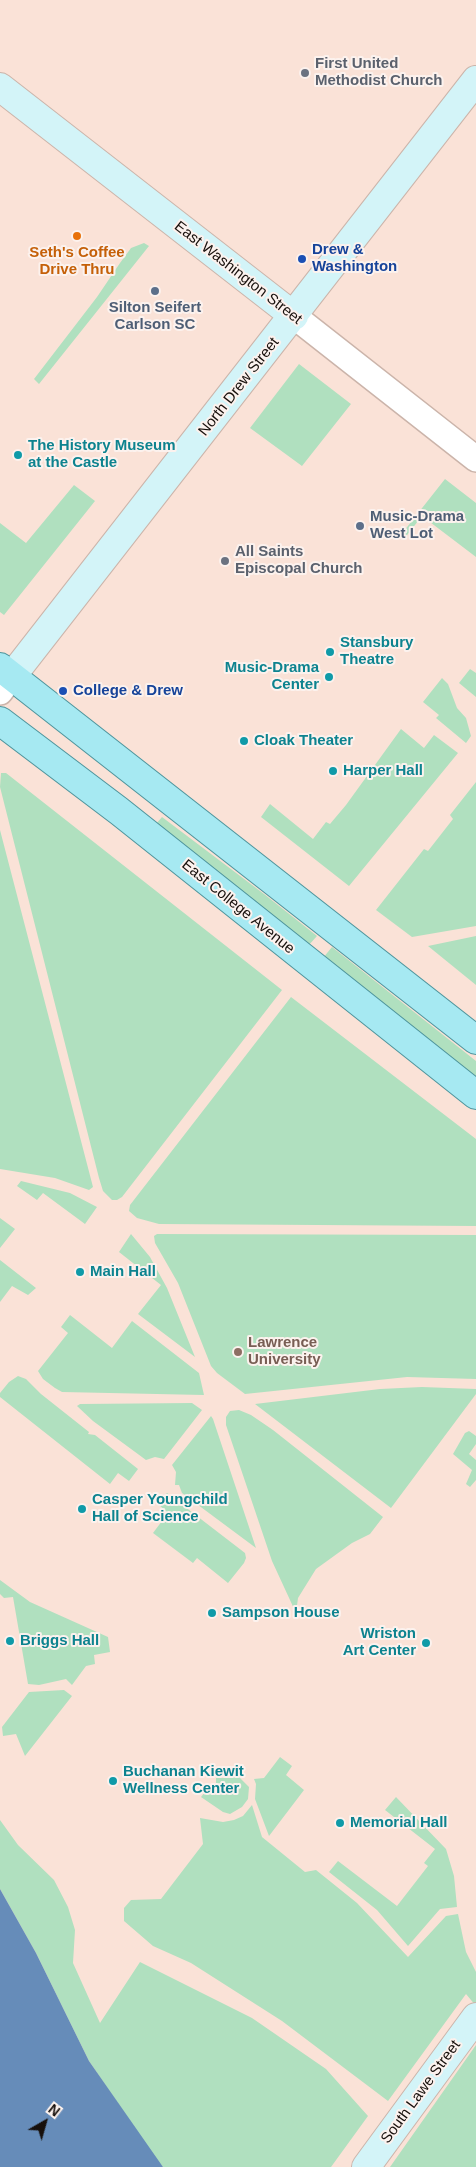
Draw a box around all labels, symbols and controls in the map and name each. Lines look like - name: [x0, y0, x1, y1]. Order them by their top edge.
- place label: First United Methodist Church: [315, 55, 442, 90]
- marker: First United Methodist Church: [299, 67, 311, 79]
- street label: East Washington Street: [171, 218, 305, 328]
- marker: Seth's Coffee Drive Thru: [71, 230, 83, 242]
- place label: Drew & Washington: [312, 241, 397, 276]
- place label: Seth's Coffee Drive Thru: [29, 244, 125, 279]
- marker: Drew & Washington: [296, 253, 308, 265]
- marker: Silton Seifert Carlson SC: [149, 285, 161, 297]
- place label: Silton Seifert Carlson SC: [109, 299, 201, 334]
- street label: North Drew Street: [195, 334, 283, 440]
- place label: The History Museum at the Castle: [28, 437, 176, 472]
- marker: The History Museum at the Castle: [12, 449, 24, 461]
- place label: Music-Drama West Lot: [370, 508, 464, 543]
- marker: Music-Drama West Lot: [354, 520, 366, 532]
- place label: All Saints Episcopal Church: [235, 543, 363, 578]
- marker: All Saints Episcopal Church: [219, 555, 231, 567]
- place label: Stansbury Theatre: [340, 634, 413, 669]
- marker: Stansbury Theatre: [324, 646, 336, 658]
- place label: Music-Drama Center: [225, 659, 319, 694]
- marker: Music-Drama Center: [323, 671, 335, 683]
- place label: College & Drew: [73, 682, 183, 700]
- marker: College & Drew: [57, 685, 69, 697]
- place label: Cloak Theater: [254, 732, 353, 750]
- marker: Cloak Theater: [238, 735, 250, 747]
- place label: Harper Hall: [343, 762, 423, 780]
- marker: Harper Hall: [327, 765, 339, 777]
- street label: East College Avenue: [178, 856, 298, 958]
- place label: Main Hall: [90, 1263, 156, 1281]
- marker: Main Hall: [74, 1266, 86, 1278]
- place label: Lawrence University: [248, 1334, 321, 1369]
- marker: Lawrence University: [232, 1346, 244, 1358]
- place label: Casper Youngchild Hall of Science: [92, 1491, 228, 1526]
- marker: Casper Youngchild Hall of Science: [76, 1503, 88, 1515]
- place label: Sampson House: [222, 1604, 340, 1622]
- marker: Sampson House: [206, 1607, 218, 1619]
- place label: Wriston Art Center: [343, 1625, 416, 1660]
- place label: Briggs Hall: [20, 1632, 99, 1650]
- marker: Briggs Hall: [4, 1635, 16, 1647]
- marker: Wriston Art Center: [420, 1637, 432, 1649]
- place label: Buchanan Kiewit Wellness Center: [123, 1763, 244, 1798]
- marker: Buchanan Kiewit Wellness Center: [107, 1775, 119, 1787]
- place label: Memorial Hall: [350, 1814, 448, 1832]
- marker: Memorial Hall: [334, 1817, 346, 1829]
- street label: South Lawe Street: [377, 2037, 465, 2147]
- north arrow: [20, 2097, 70, 2147]
- text: N: [45, 2101, 63, 2120]

